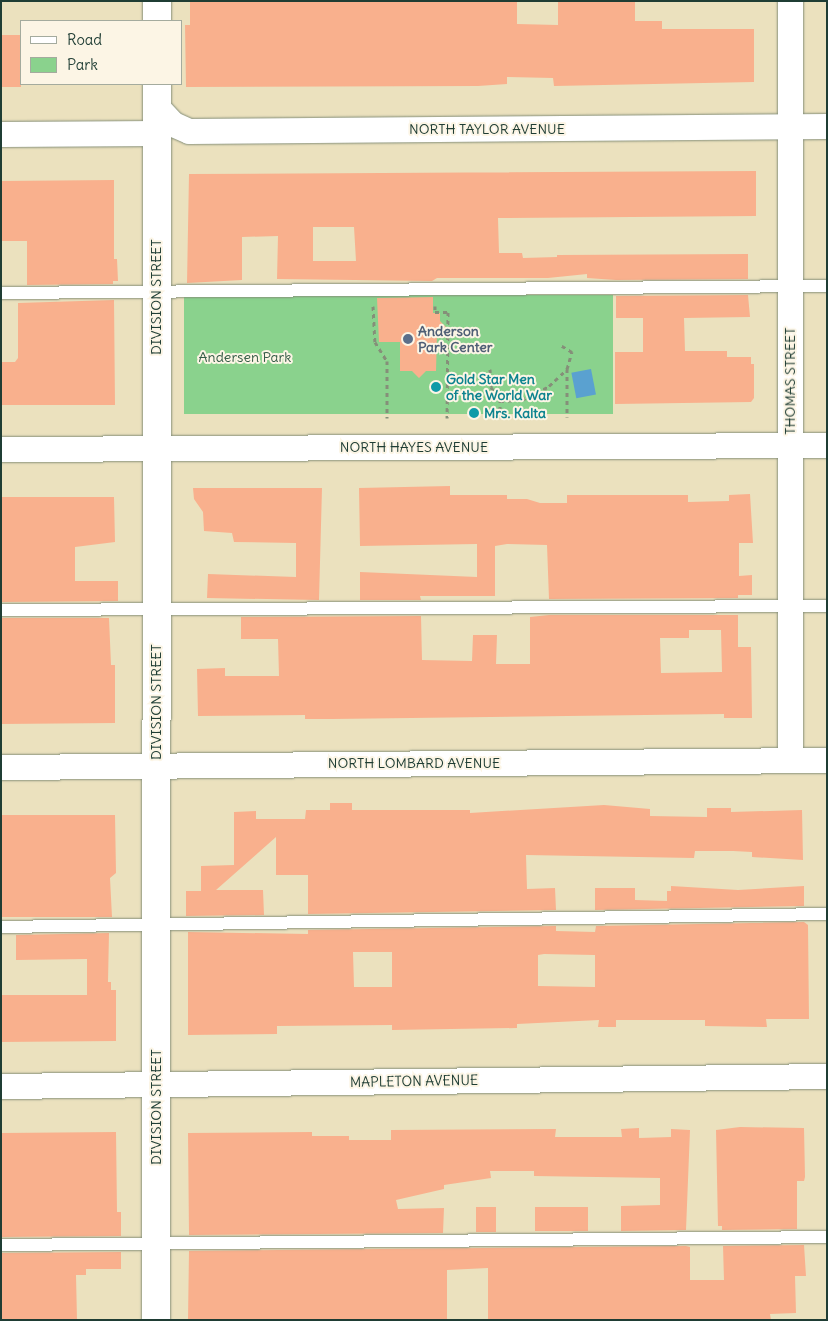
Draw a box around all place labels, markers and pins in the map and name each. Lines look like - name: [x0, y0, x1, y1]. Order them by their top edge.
- place label: Anderson Park Center: [418, 323, 492, 356]
- marker: Anderson Park Center: [402, 333, 414, 345]
- place label: Gold Star Men of the World War: [446, 371, 552, 404]
- marker: Gold Star Men of the World War: [430, 381, 442, 393]
- place label: Mrs. Kalta: [484, 405, 546, 421]
- marker: Mrs. Kalta: [468, 407, 480, 419]

